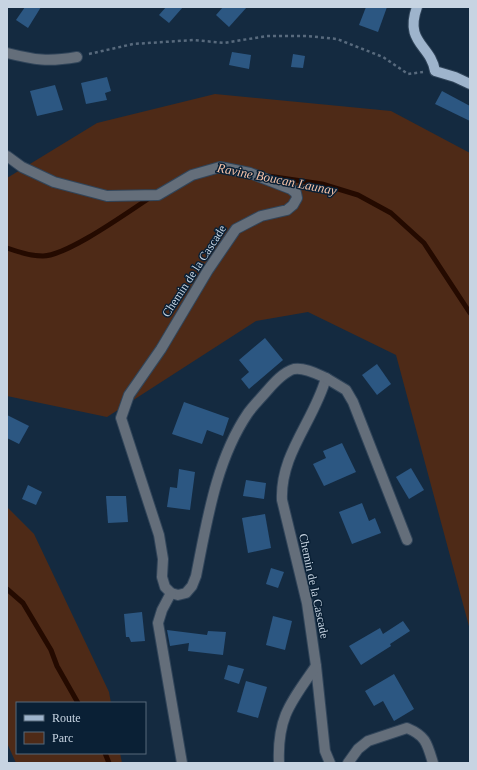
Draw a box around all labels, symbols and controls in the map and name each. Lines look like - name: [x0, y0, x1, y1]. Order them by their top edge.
- water label: Ravine Boucan Launay: [215, 160, 338, 198]
- street label: Chemin de la Cascade: [159, 222, 229, 320]
- street label: Chemin de la Cascade: [296, 532, 332, 640]
- legend: [16, 702, 146, 754]
- text: Route: [52, 711, 81, 725]
- text: Parc: [52, 731, 73, 745]

